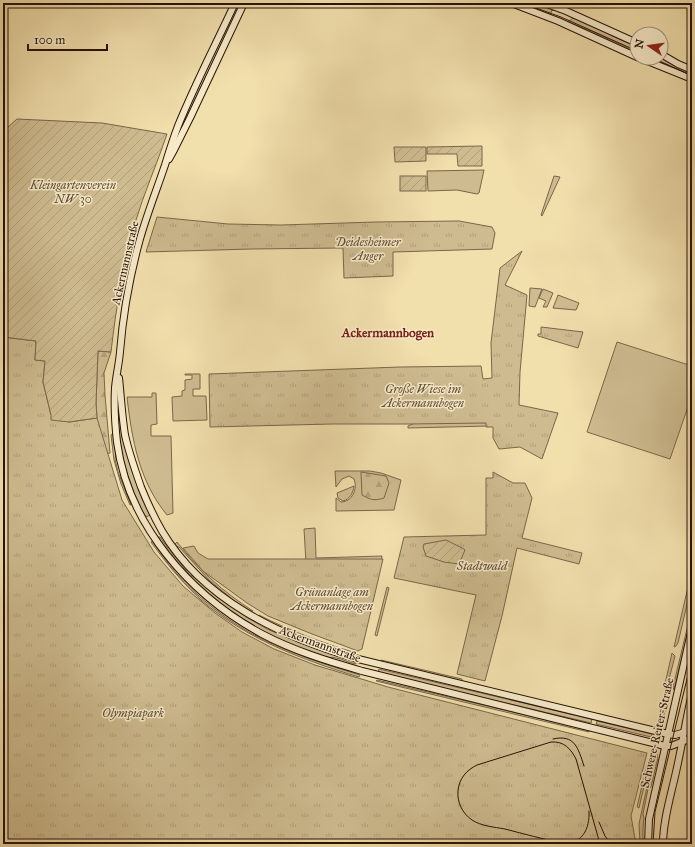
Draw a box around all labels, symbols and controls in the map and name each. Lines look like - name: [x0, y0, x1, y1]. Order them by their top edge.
- scale bar: [28, 26, 107, 52]
- north arrow: [629, 26, 669, 66]
- text: 100 m: [34, 33, 65, 47]
- text: N: [632, 37, 647, 50]
- park label: Kleingartenverein NW 30: [29, 178, 117, 206]
- street label: Ackermannstraße: [108, 220, 141, 307]
- park label: Deidesheimer Anger: [335, 235, 402, 263]
- district label: Ackermannbogen: [341, 325, 434, 341]
- park label: Große Wiese im Ackermannbogen: [380, 382, 465, 410]
- park label: Stadtwald: [456, 559, 508, 573]
- park label: Grünanlage am Ackermannbogen: [289, 585, 374, 613]
- street label: Ackermannstraße: [276, 622, 363, 665]
- street label: Schwere-Reiter-Straße: [637, 676, 677, 790]
- park label: Olympiapark: [102, 706, 164, 721]

